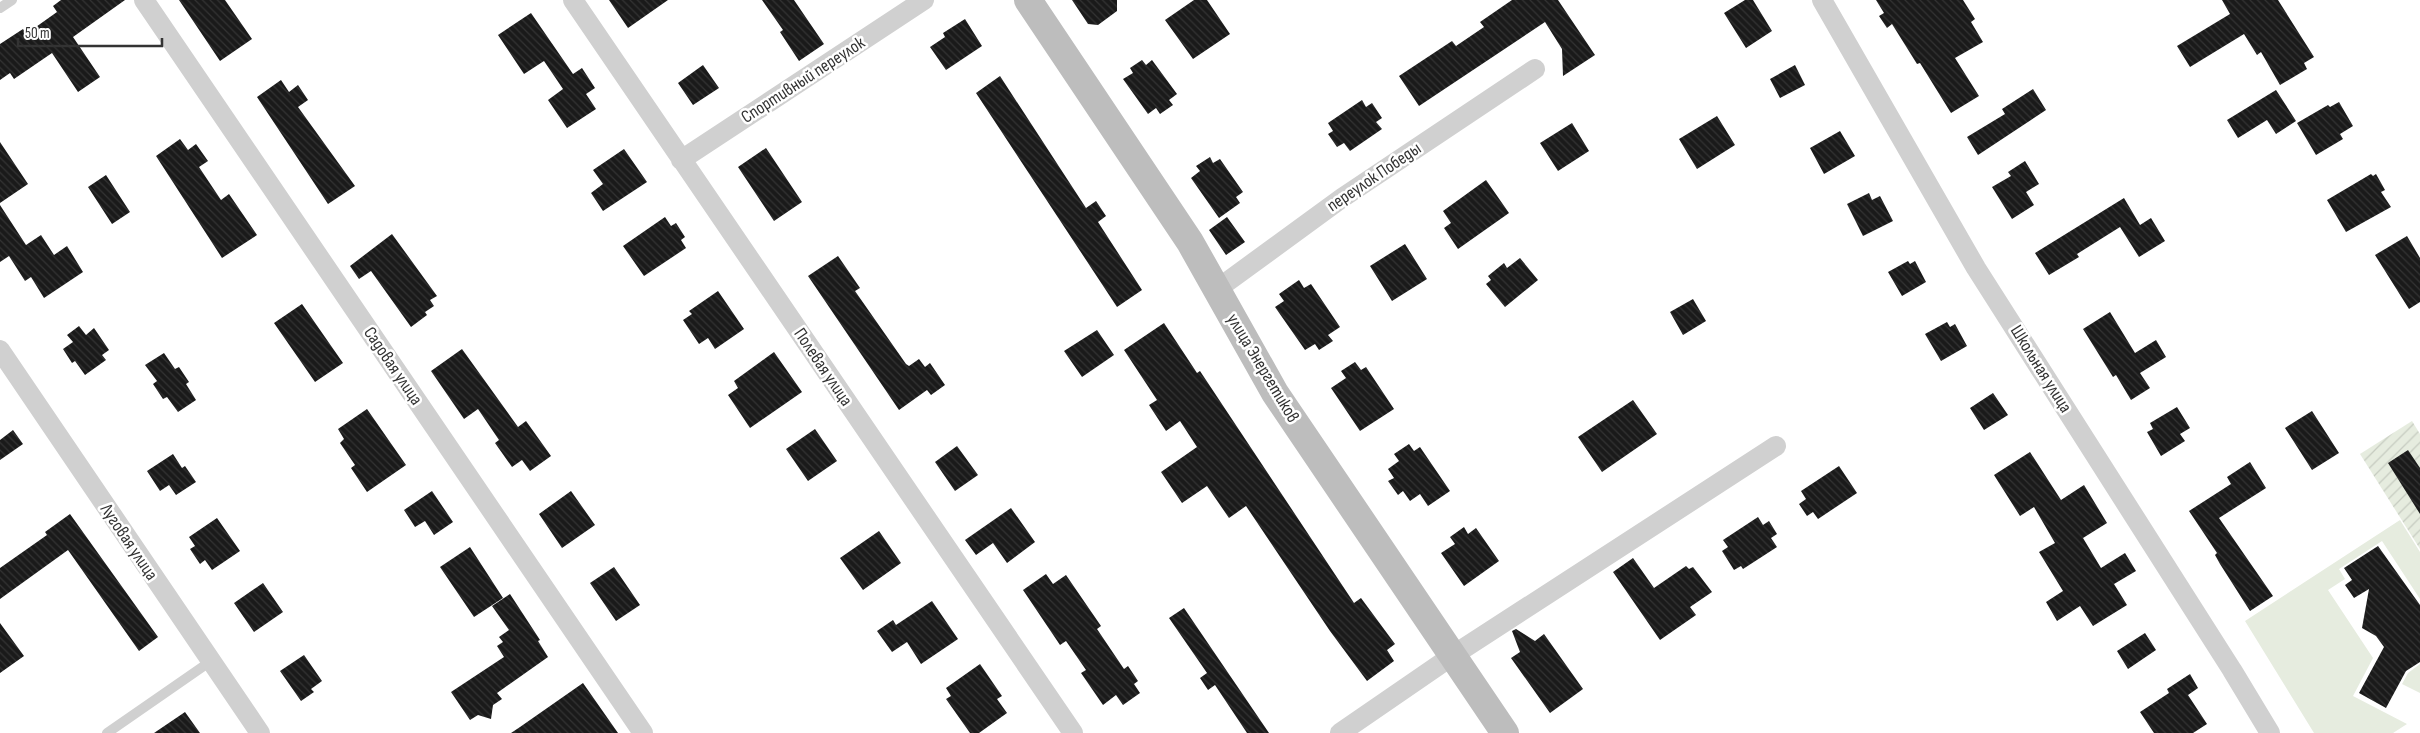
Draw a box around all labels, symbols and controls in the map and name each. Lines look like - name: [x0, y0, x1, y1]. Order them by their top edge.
- scale bar: [18, 15, 161, 47]
- text: 50 m: [25, 24, 50, 43]
- street label: Спортивный переулок: [737, 32, 869, 128]
- street label: переулок Победы: [1323, 138, 1425, 216]
- street label: улица Энергетиков: [1222, 310, 1304, 426]
- street label: Школьная улица: [2006, 321, 2076, 417]
- street label: Садовая улица: [359, 323, 427, 409]
- street label: Полевая улица: [789, 324, 857, 410]
- street label: Луговая улица: [95, 499, 162, 584]

